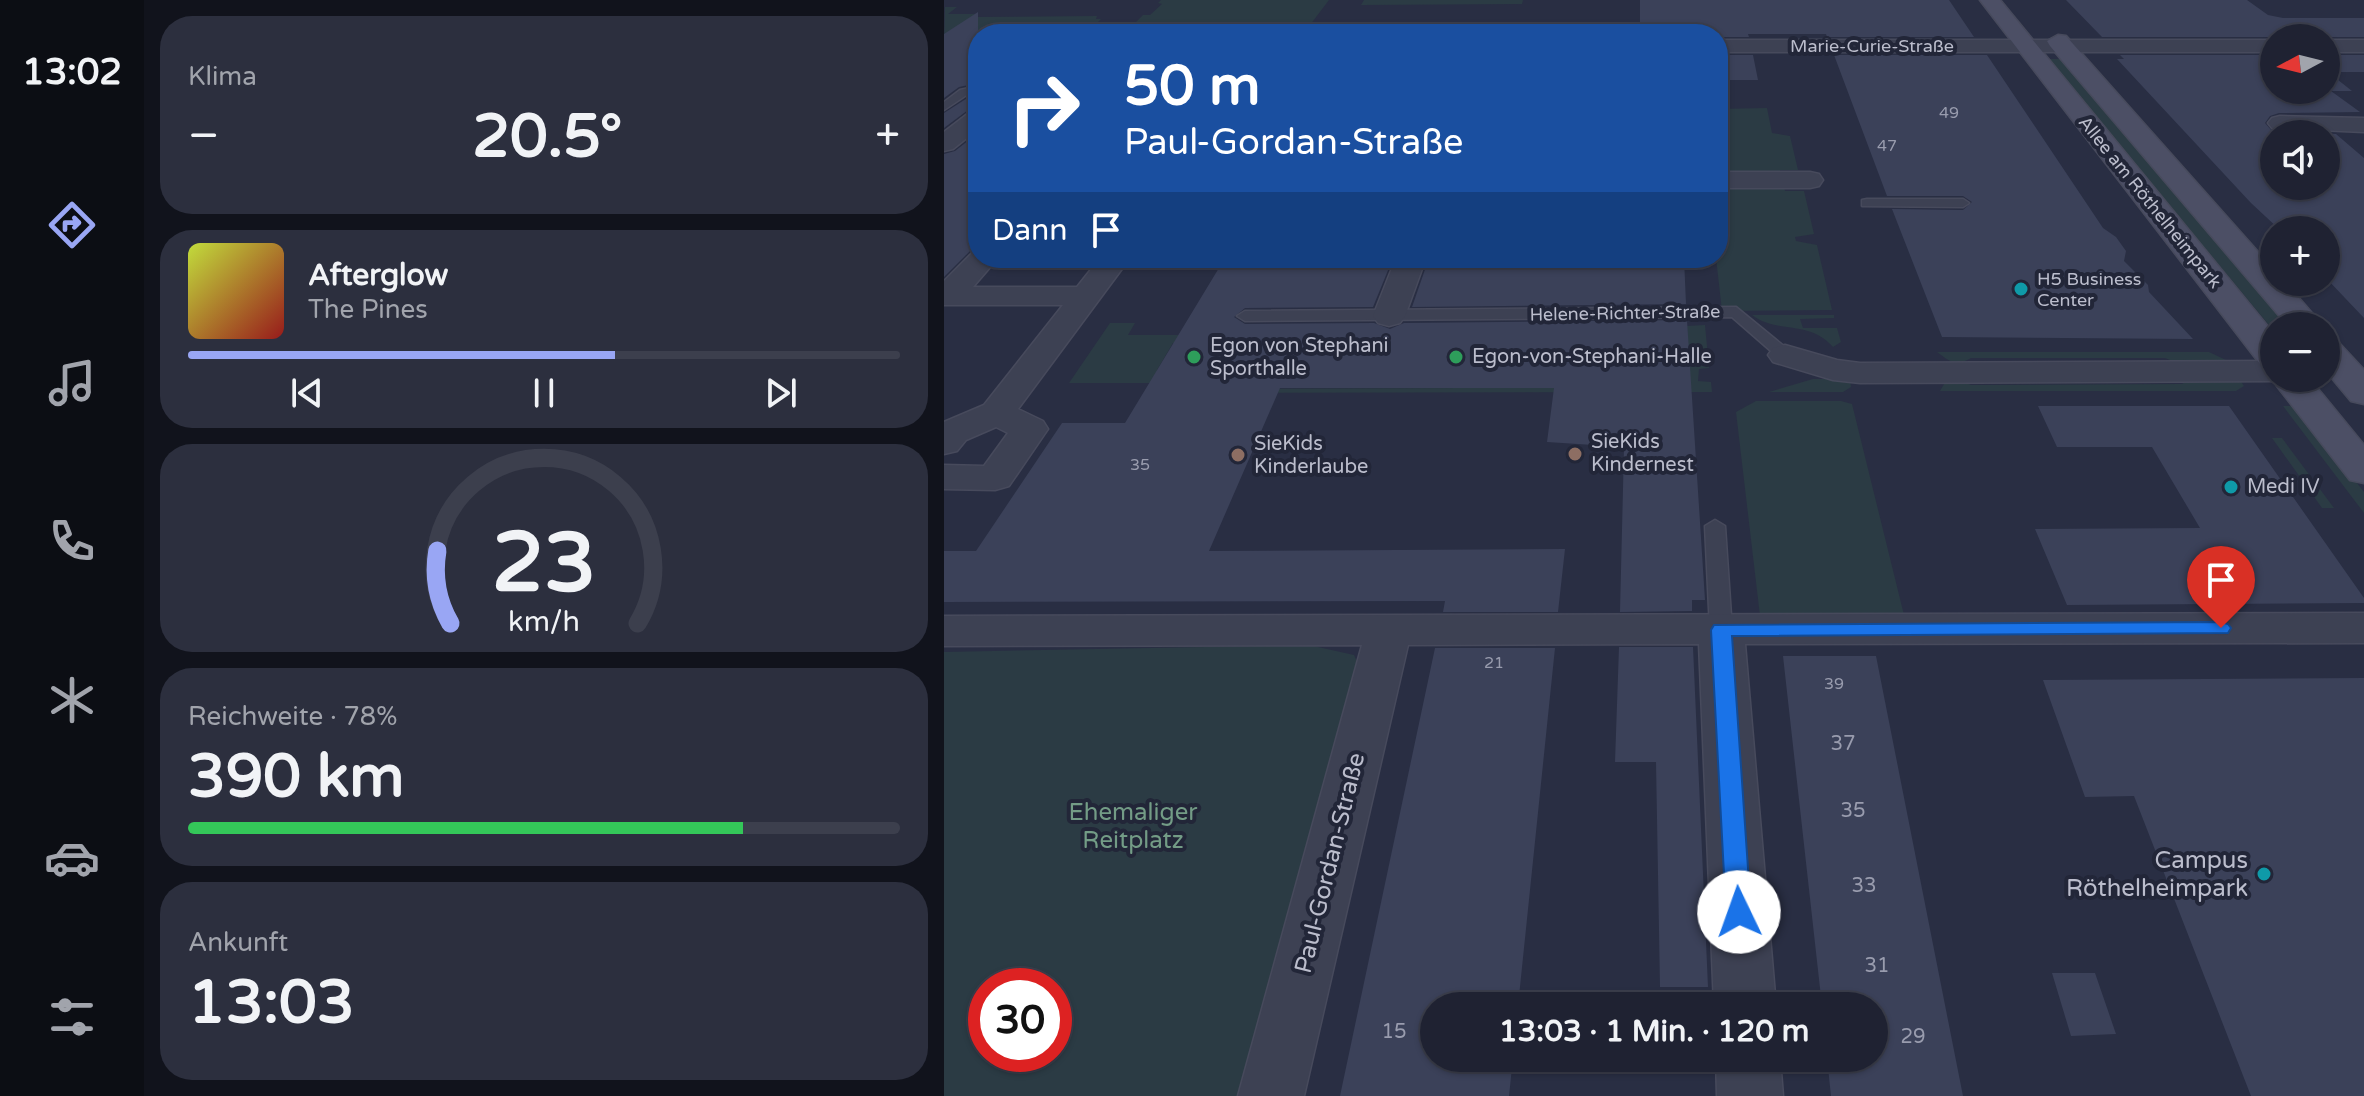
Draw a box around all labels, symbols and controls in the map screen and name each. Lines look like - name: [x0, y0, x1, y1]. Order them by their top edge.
- north arrow: [2260, 24, 2340, 104]
- map controls: [2260, 24, 2340, 392]
- street label: Marie-Curie-Straße: [1790, 35, 1954, 57]
- text: 13:02: [22, 51, 122, 94]
- text: 50 m: [1124, 53, 1260, 120]
- icon: right: [992, 56, 1096, 160]
- text: Klima: [188, 61, 257, 92]
- text: 20.5°: [472, 101, 622, 173]
- house number: 49: [1939, 103, 1959, 123]
- text: −: [188, 110, 219, 163]
- text: +: [875, 110, 900, 163]
- street label: Allee am Röthelheimpark: [2074, 111, 2226, 293]
- button: sound: [2260, 120, 2340, 200]
- text: Paul-Gordan-Straße: [1124, 121, 1463, 164]
- house number: 47: [1877, 136, 1897, 156]
- icon: directions: [44, 197, 100, 253]
- icon: arrive: [1084, 208, 1128, 252]
- text: Dann: [992, 212, 1068, 249]
- button: +: [2260, 216, 2340, 296]
- text: Afterglow: [308, 257, 448, 294]
- place label: H5 Business Center: [2037, 268, 2141, 311]
- marker: H5 Business Center: [2012, 280, 2030, 298]
- text: The Pines: [308, 294, 428, 325]
- street label: Helene-Richter-Straße: [1529, 300, 1721, 326]
- button: −: [2260, 312, 2340, 392]
- place label: Egon von Stephani Sporthalle: [1210, 334, 1389, 381]
- place label: Egon-von-Stephani-Halle: [1472, 345, 1712, 369]
- marker: Egon von Stephani Sporthalle: [1185, 348, 1203, 366]
- marker: Egon-von-Stephani-Halle: [1447, 348, 1465, 366]
- icon: music: [44, 355, 100, 411]
- icon: previous: [285, 371, 329, 415]
- icon: pause: [522, 371, 566, 415]
- icon: next: [759, 371, 803, 415]
- place label: SieKids Kindernest: [1591, 430, 1694, 477]
- place label: SieKids Kinderlaube: [1254, 432, 1368, 479]
- marker: SieKids Kindernest: [1566, 445, 1584, 463]
- marker: SieKids Kinderlaube: [1229, 446, 1247, 464]
- house number: 35: [1130, 455, 1150, 475]
- place label: Medi IV: [2247, 475, 2320, 499]
- marker: Medi IV: [2222, 478, 2240, 496]
- icon: phone: [44, 513, 100, 569]
- text: 23: [492, 514, 596, 614]
- pin: [2187, 546, 2255, 628]
- icon: arrive: [2199, 558, 2243, 602]
- text: km/h: [508, 605, 580, 639]
- house number: 21: [1484, 653, 1504, 673]
- icon: climate: [44, 672, 100, 728]
- house number: 39: [1824, 674, 1844, 694]
- text: Reichweite · 78%: [188, 701, 397, 732]
- house number: 37: [1830, 732, 1856, 756]
- text: 390 km: [188, 741, 404, 813]
- street label: Paul-Gordan-Straße: [1289, 750, 1371, 976]
- park label: Ehemaliger Reitplatz: [1069, 798, 1198, 855]
- house number: 35: [1840, 799, 1866, 823]
- icon: car: [44, 830, 100, 886]
- place label: Campus Röthelheimpark: [2066, 846, 2248, 903]
- marker: Campus Röthelheimpark: [2255, 865, 2273, 883]
- position arrow: [1697, 870, 1781, 954]
- house number: 33: [1851, 874, 1877, 898]
- text: Ankunft: [188, 927, 288, 958]
- house number: 31: [1864, 954, 1890, 978]
- text: 13:03: [188, 967, 354, 1039]
- speed limit sign: 30: [968, 968, 1072, 1072]
- icon: filters: [44, 989, 100, 1045]
- text: 13:03 · 1 Min. · 120 m: [1499, 1013, 1809, 1050]
- house number: 15: [1381, 1020, 1407, 1044]
- house number: 29: [1900, 1025, 1926, 1049]

